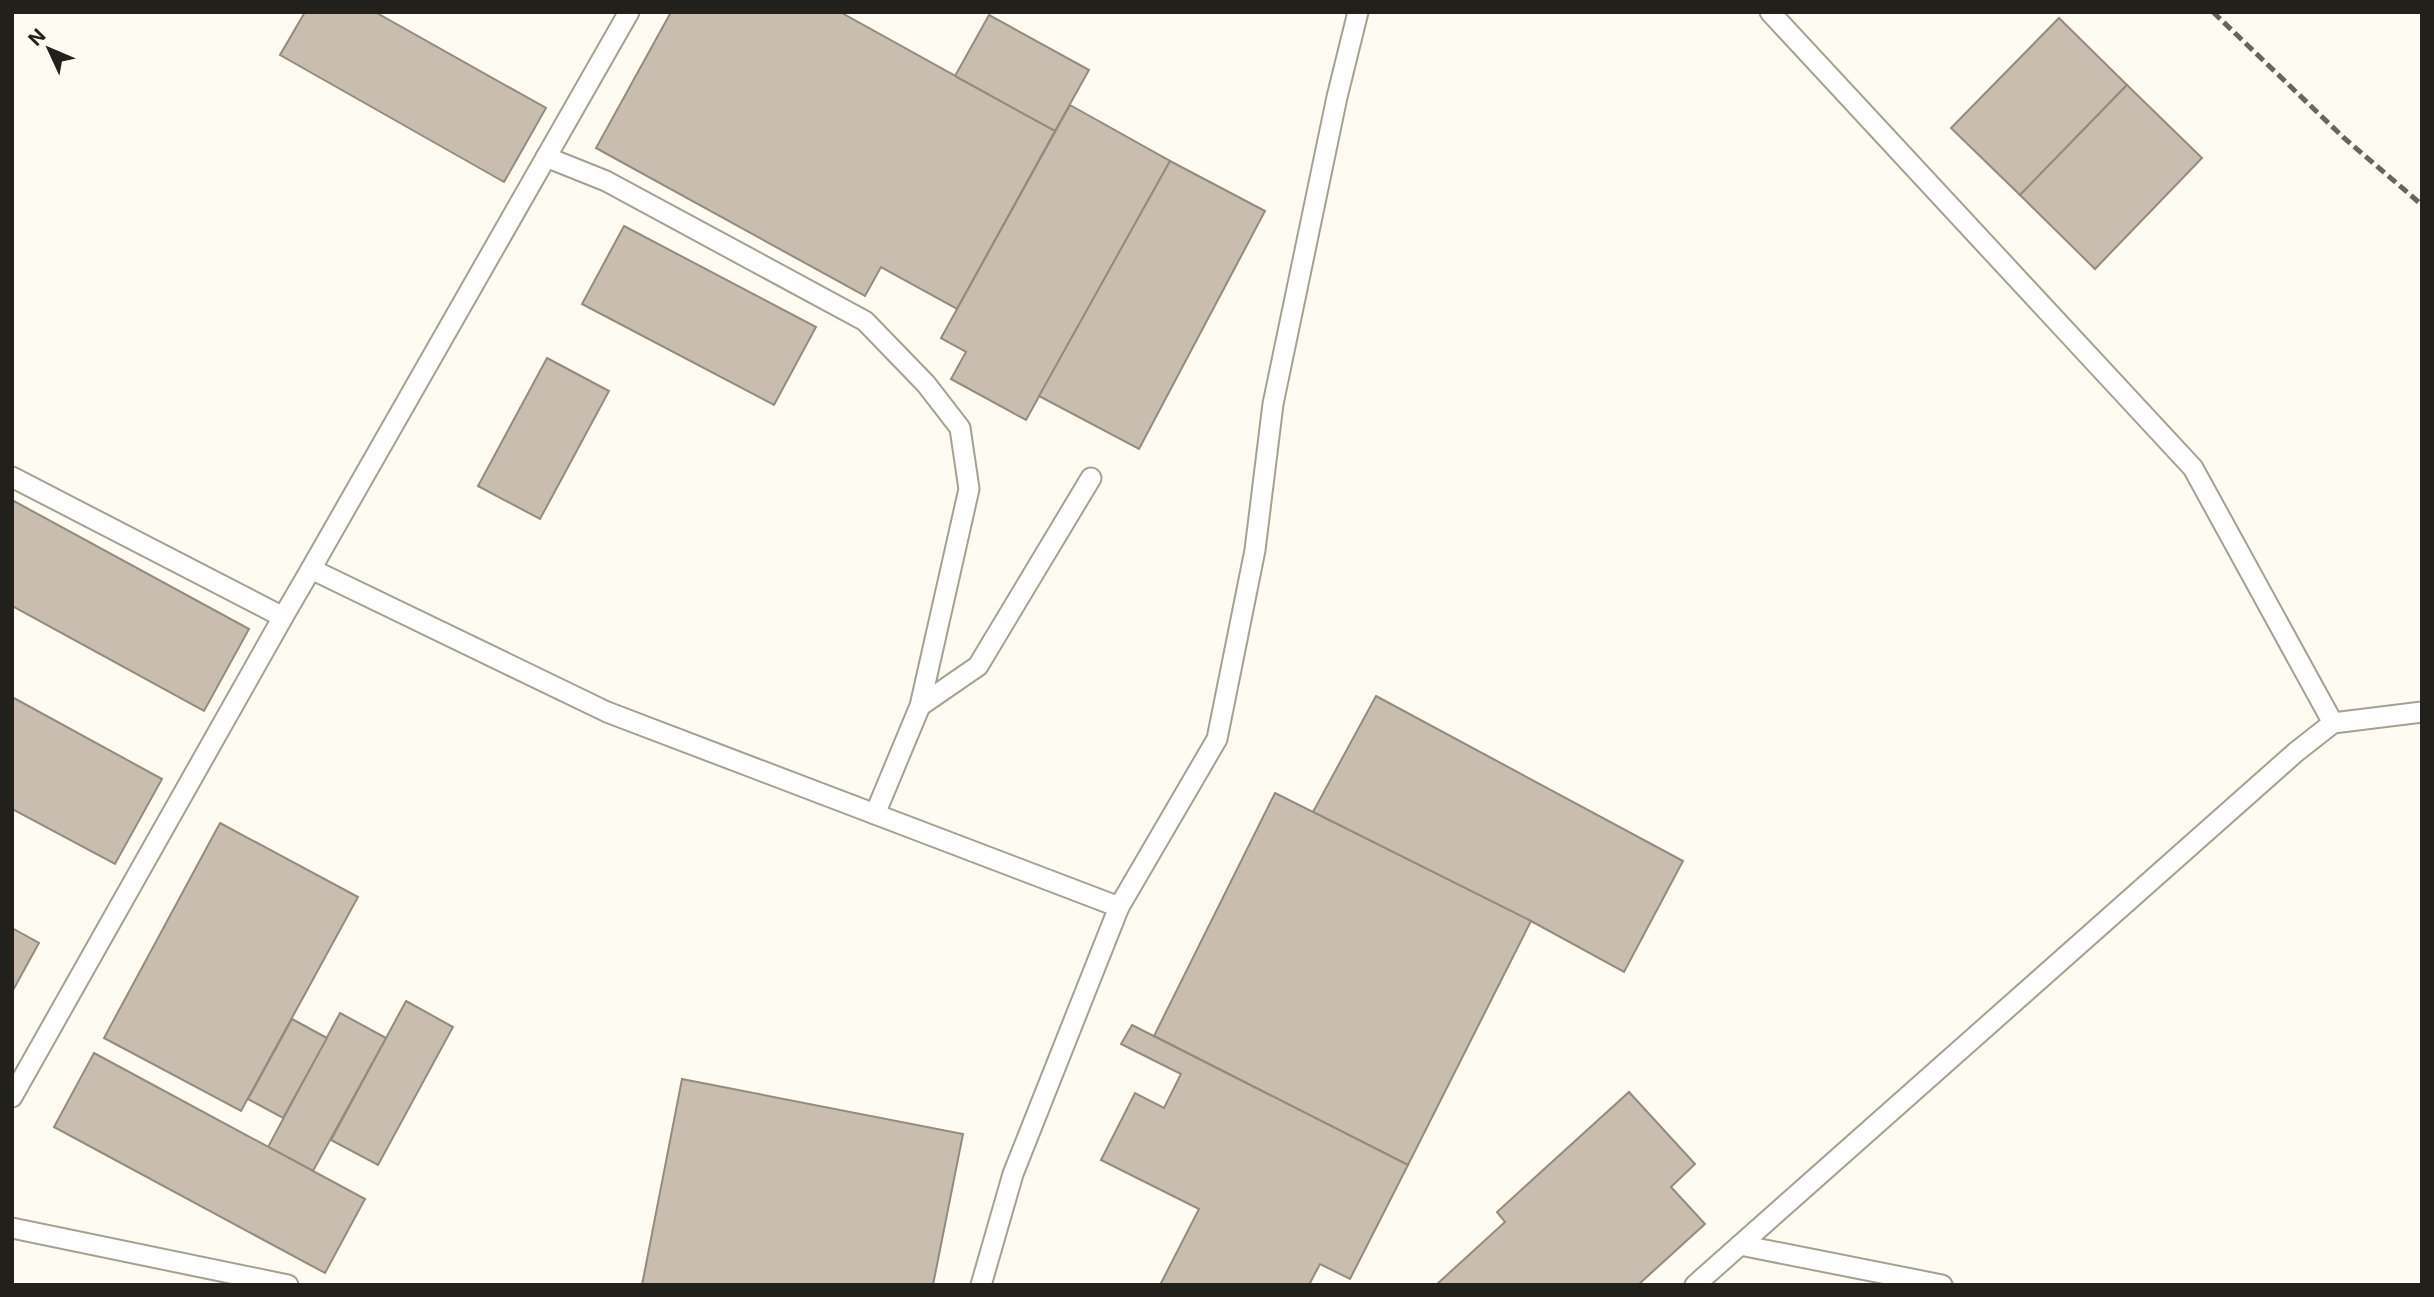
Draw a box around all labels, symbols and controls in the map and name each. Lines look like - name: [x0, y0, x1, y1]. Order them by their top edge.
- north arrow: [14, 14, 84, 84]
- text: N: [24, 24, 50, 51]

